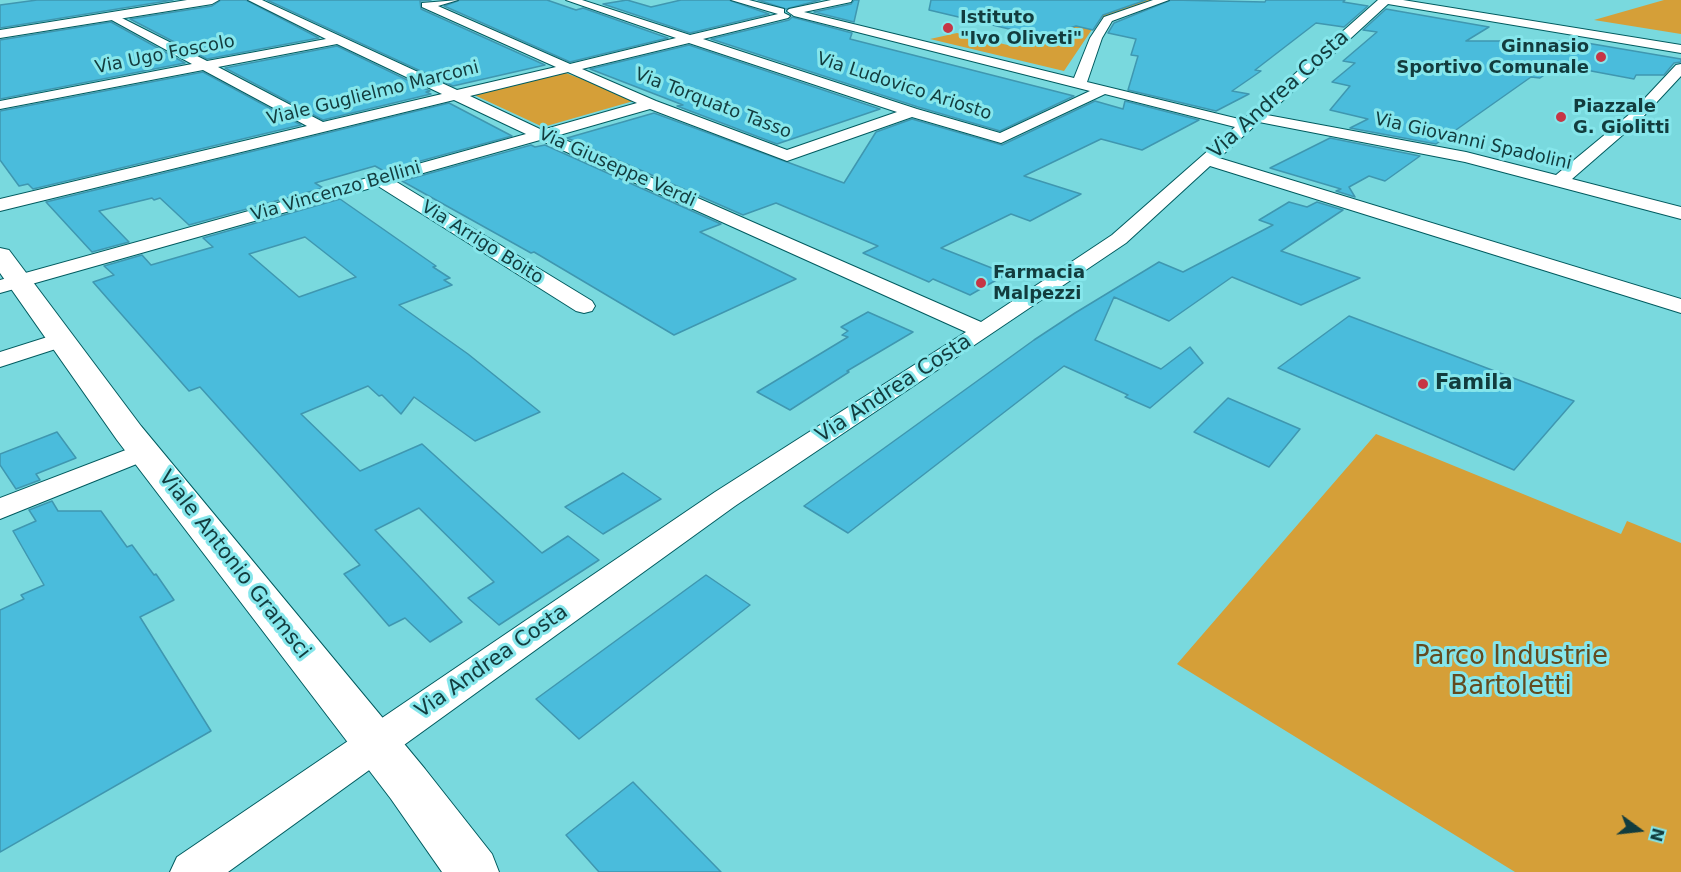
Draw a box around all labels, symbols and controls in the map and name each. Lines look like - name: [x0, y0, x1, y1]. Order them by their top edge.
- place label: Istituto "Ivo Oliveti": [960, 7, 1082, 50]
- marker: Istituto "Ivo Oliveti": [941, 21, 955, 35]
- street label: Via Andrea Costa: [1204, 25, 1354, 165]
- street label: Via Ugo Foscolo: [93, 31, 237, 79]
- place label: Ginnasio Sportivo Comunale: [1396, 36, 1589, 78]
- street label: Via Ludovico Ariosto: [814, 49, 994, 125]
- marker: Ginnasio Sportivo Comunale: [1594, 50, 1608, 64]
- street label: Viale Guglielmo Marconi: [265, 57, 481, 131]
- street label: Via Torquato Tasso: [632, 64, 794, 144]
- place label: Piazzale G. Giolitti: [1573, 96, 1670, 138]
- street label: Via Giovanni Spadolini: [1372, 109, 1574, 175]
- marker: Piazzale G. Giolitti: [1554, 110, 1568, 124]
- street label: Via Giuseppe Verdi: [535, 124, 699, 212]
- street label: Via Vincenzo Bellini: [249, 157, 423, 227]
- street label: Via Arrigo Boito: [417, 197, 547, 289]
- place label: Farmacia Malpezzi: [993, 262, 1085, 304]
- marker: Farmacia Malpezzi: [974, 276, 988, 290]
- street label: Via Andrea Costa: [811, 329, 977, 449]
- place label: Famila: [1435, 371, 1513, 397]
- marker: Famila: [1416, 377, 1430, 391]
- street label: Viale Antonio Gramsci: [153, 466, 315, 664]
- street label: Via Andrea Costa: [411, 600, 573, 724]
- park label: Parco Industrie Bartoletti: [1414, 641, 1608, 702]
- north arrow: [1609, 800, 1669, 860]
- text: N: [1646, 826, 1668, 844]

